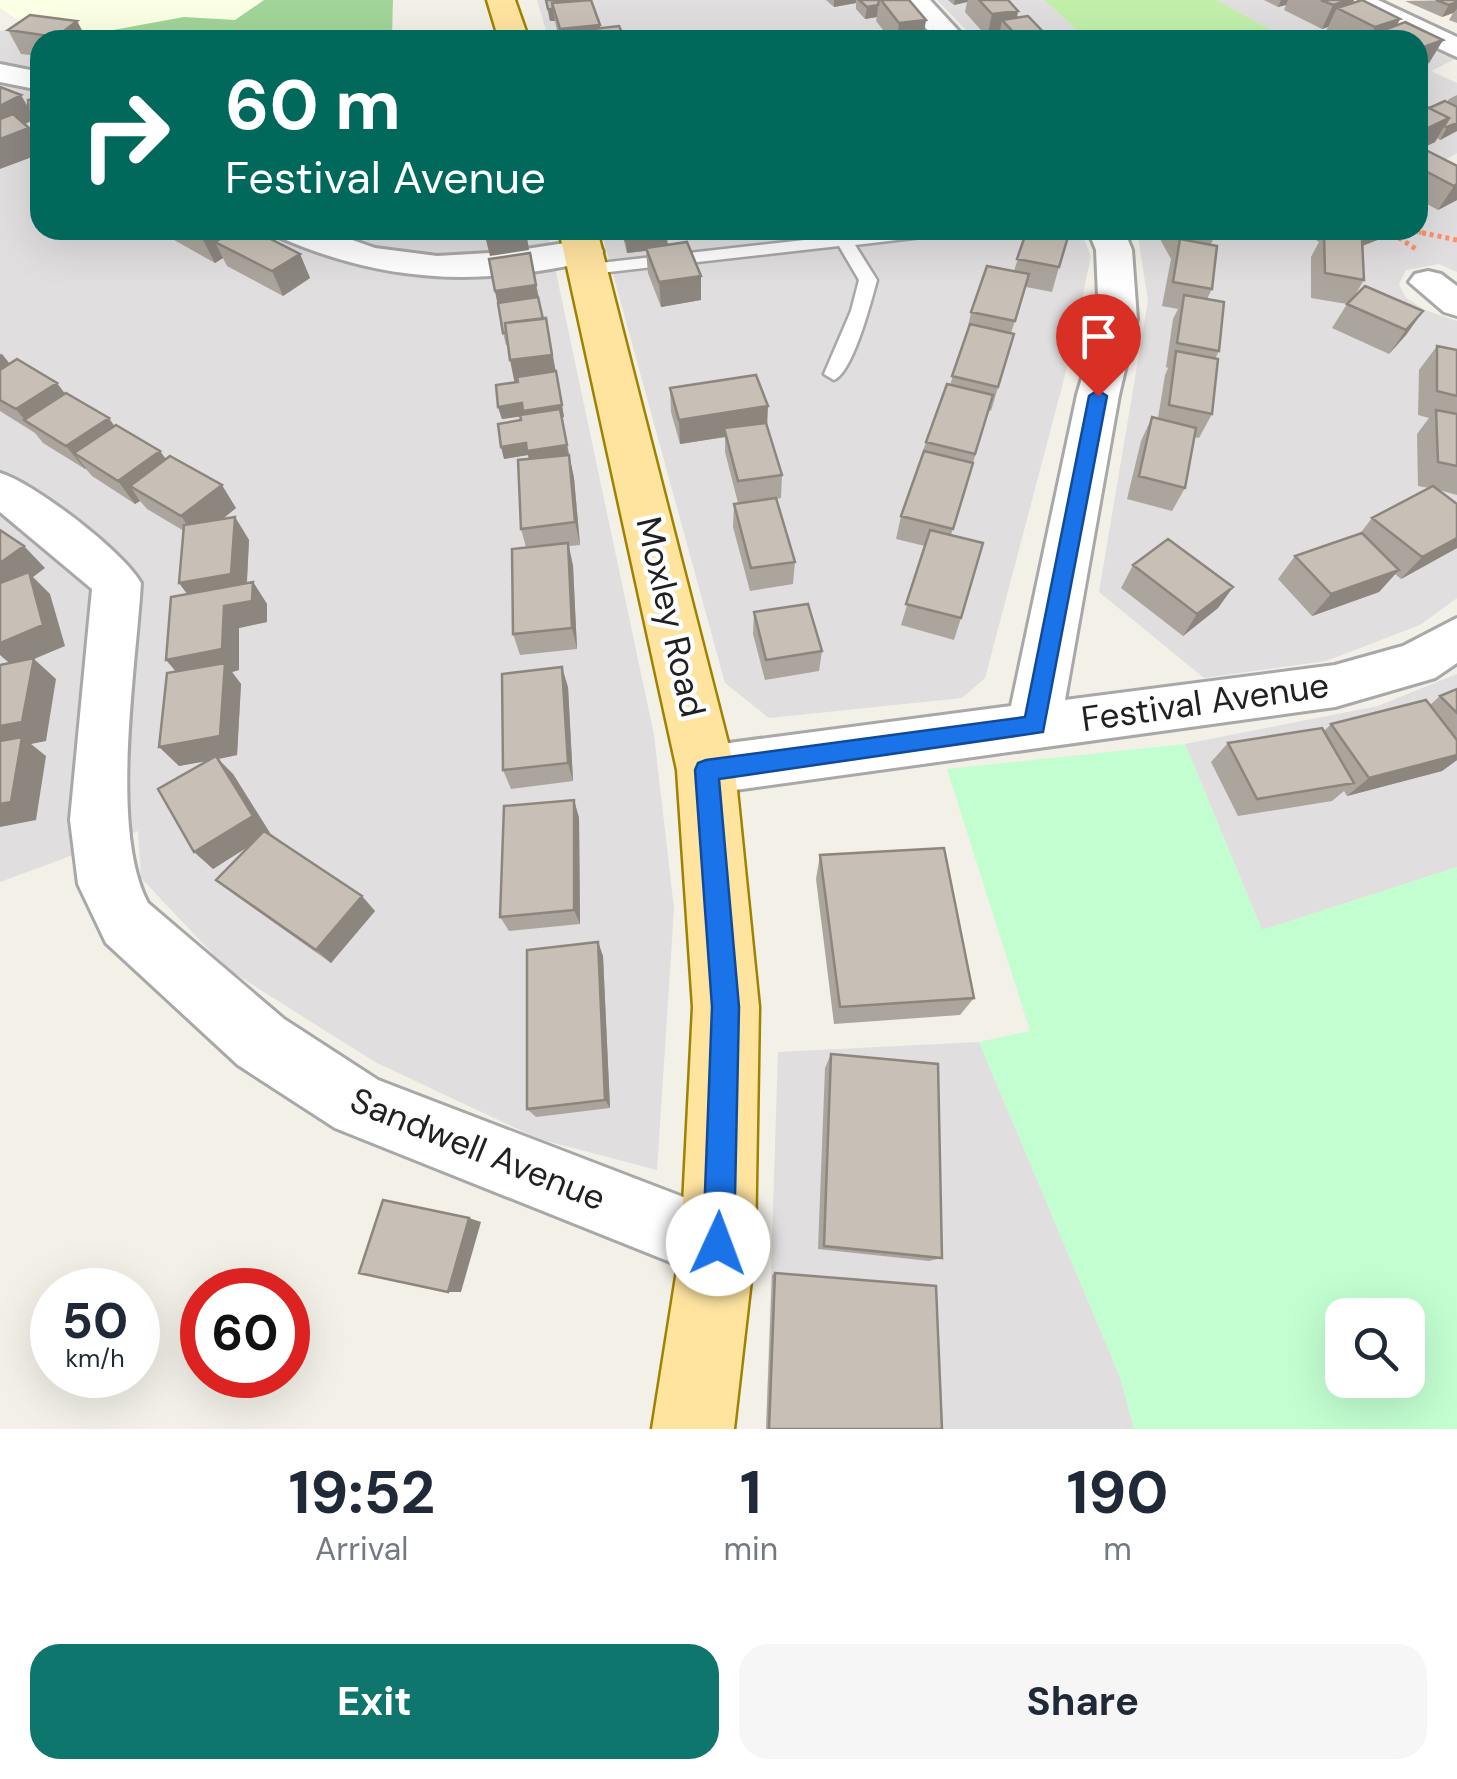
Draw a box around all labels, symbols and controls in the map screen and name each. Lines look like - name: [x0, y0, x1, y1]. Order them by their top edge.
- text: 60 m: [225, 60, 401, 151]
- icon: right: [60, 70, 190, 200]
- text: Festival Avenue: [225, 148, 546, 207]
- pin: [1056, 294, 1141, 397]
- icon: arrive: [1071, 309, 1126, 364]
- street label: Moxley Road: [626, 512, 716, 722]
- street label: Festival Avenue: [1078, 662, 1332, 742]
- street label: Sandwell Avenue: [344, 1077, 612, 1221]
- position arrow: [666, 1192, 770, 1296]
- speed limit sign: 60: [180, 1268, 310, 1398]
- text: 50: [62, 1288, 128, 1354]
- map controls: [1325, 1298, 1425, 1398]
- button: search: [1325, 1298, 1425, 1398]
- text: km/h: [65, 1342, 125, 1375]
- text: 19:52: [288, 1453, 435, 1532]
- text: 1: [740, 1453, 762, 1532]
- text: 190: [1066, 1453, 1169, 1532]
- text: Arrival: [315, 1528, 408, 1570]
- text: min: [723, 1528, 778, 1570]
- text: m: [1103, 1528, 1132, 1570]
- button: Exit: [30, 1644, 719, 1759]
- button: Share: [739, 1644, 1427, 1759]

